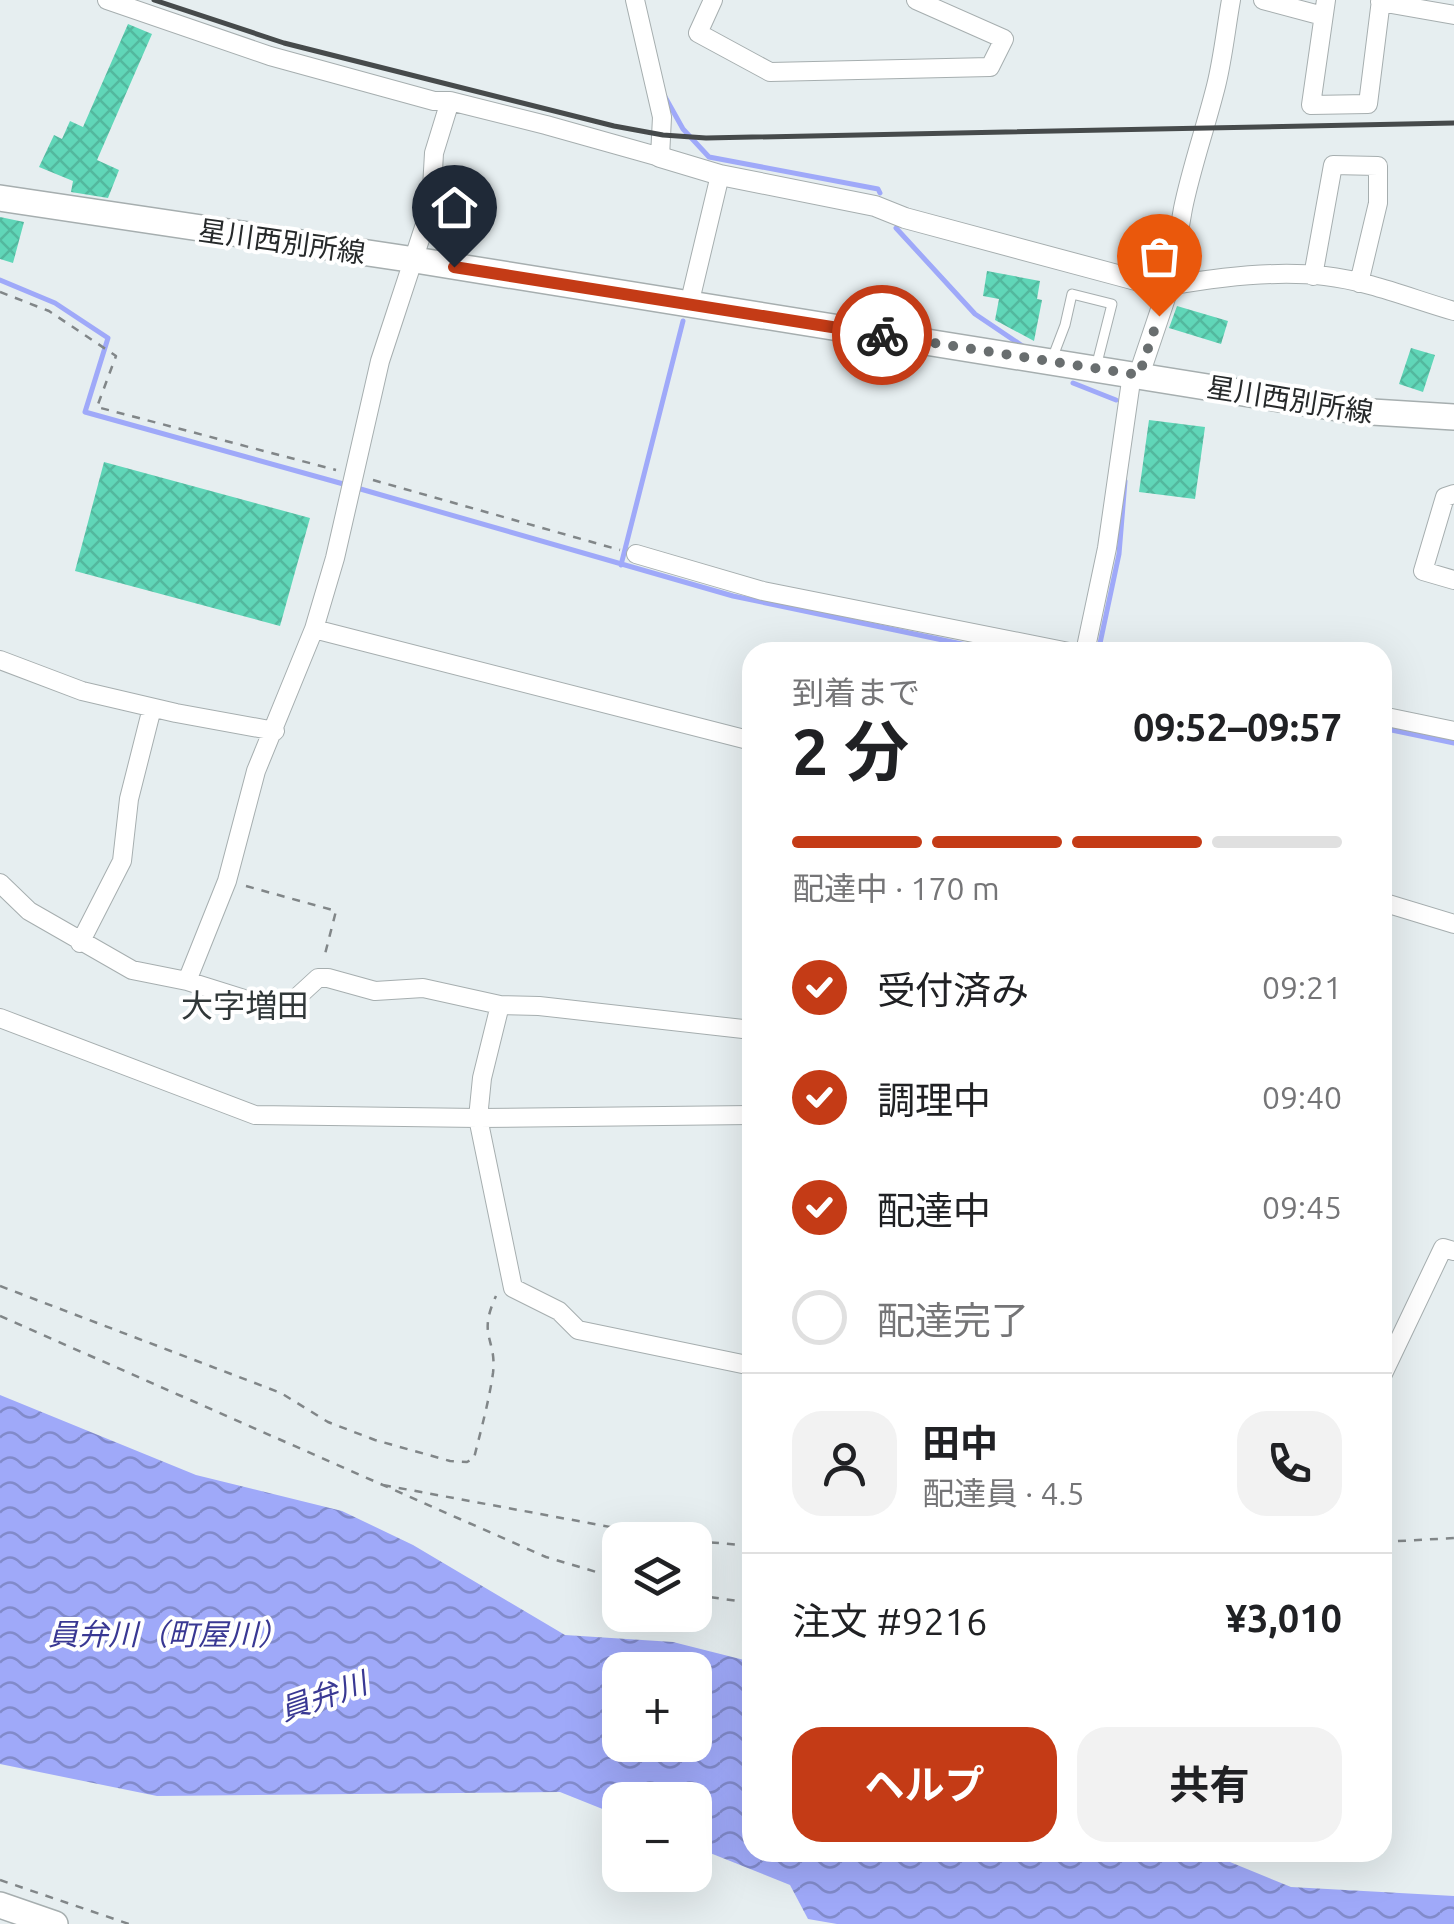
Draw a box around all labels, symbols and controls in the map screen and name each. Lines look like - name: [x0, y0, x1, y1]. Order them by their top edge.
- pin: [412, 165, 497, 268]
- icon: home: [427, 180, 482, 235]
- street label: 星川西別所線: [197, 214, 367, 268]
- pin: [1117, 214, 1202, 317]
- icon: bag: [1132, 229, 1187, 284]
- courier: [832, 285, 932, 385]
- icon: bike: [855, 308, 910, 363]
- street label: 星川西別所線: [1205, 371, 1375, 427]
- text: 到着まで: [792, 674, 920, 710]
- text: 09:52–09:57: [1133, 706, 1342, 748]
- text: 2 分: [792, 714, 909, 787]
- text: 配達中 · 170 m: [792, 870, 1000, 906]
- icon: check: [792, 960, 847, 1015]
- text: 受付済み: [877, 969, 1029, 1011]
- text: 09:21: [1262, 969, 1342, 1005]
- district label: 大字増田: [181, 987, 309, 1023]
- icon: check: [792, 1070, 847, 1125]
- text: 調理中: [877, 1079, 991, 1121]
- text: 09:40: [1262, 1079, 1342, 1115]
- icon: check: [792, 1180, 847, 1235]
- text: 配達中: [877, 1189, 991, 1231]
- text: 09:45: [1262, 1189, 1342, 1225]
- text: 配達完了: [877, 1299, 1029, 1341]
- button: person: [792, 1411, 897, 1516]
- button: phone: [1237, 1411, 1342, 1516]
- text: 田中: [922, 1422, 998, 1464]
- text: 配達員 · 4.5: [922, 1475, 1085, 1511]
- map controls: [602, 1522, 712, 1892]
- button: layers: [602, 1522, 712, 1632]
- text: ¥3,010: [1225, 1597, 1342, 1639]
- text: 注文 #9216: [792, 1600, 987, 1642]
- water label: 員弁川（町屋川）: [48, 1617, 288, 1651]
- button: +: [602, 1652, 712, 1762]
- water label: 員弁川: [275, 1664, 374, 1727]
- button: ヘルプ: [792, 1727, 1057, 1842]
- button: 共有: [1077, 1727, 1342, 1842]
- button: −: [602, 1782, 712, 1892]

